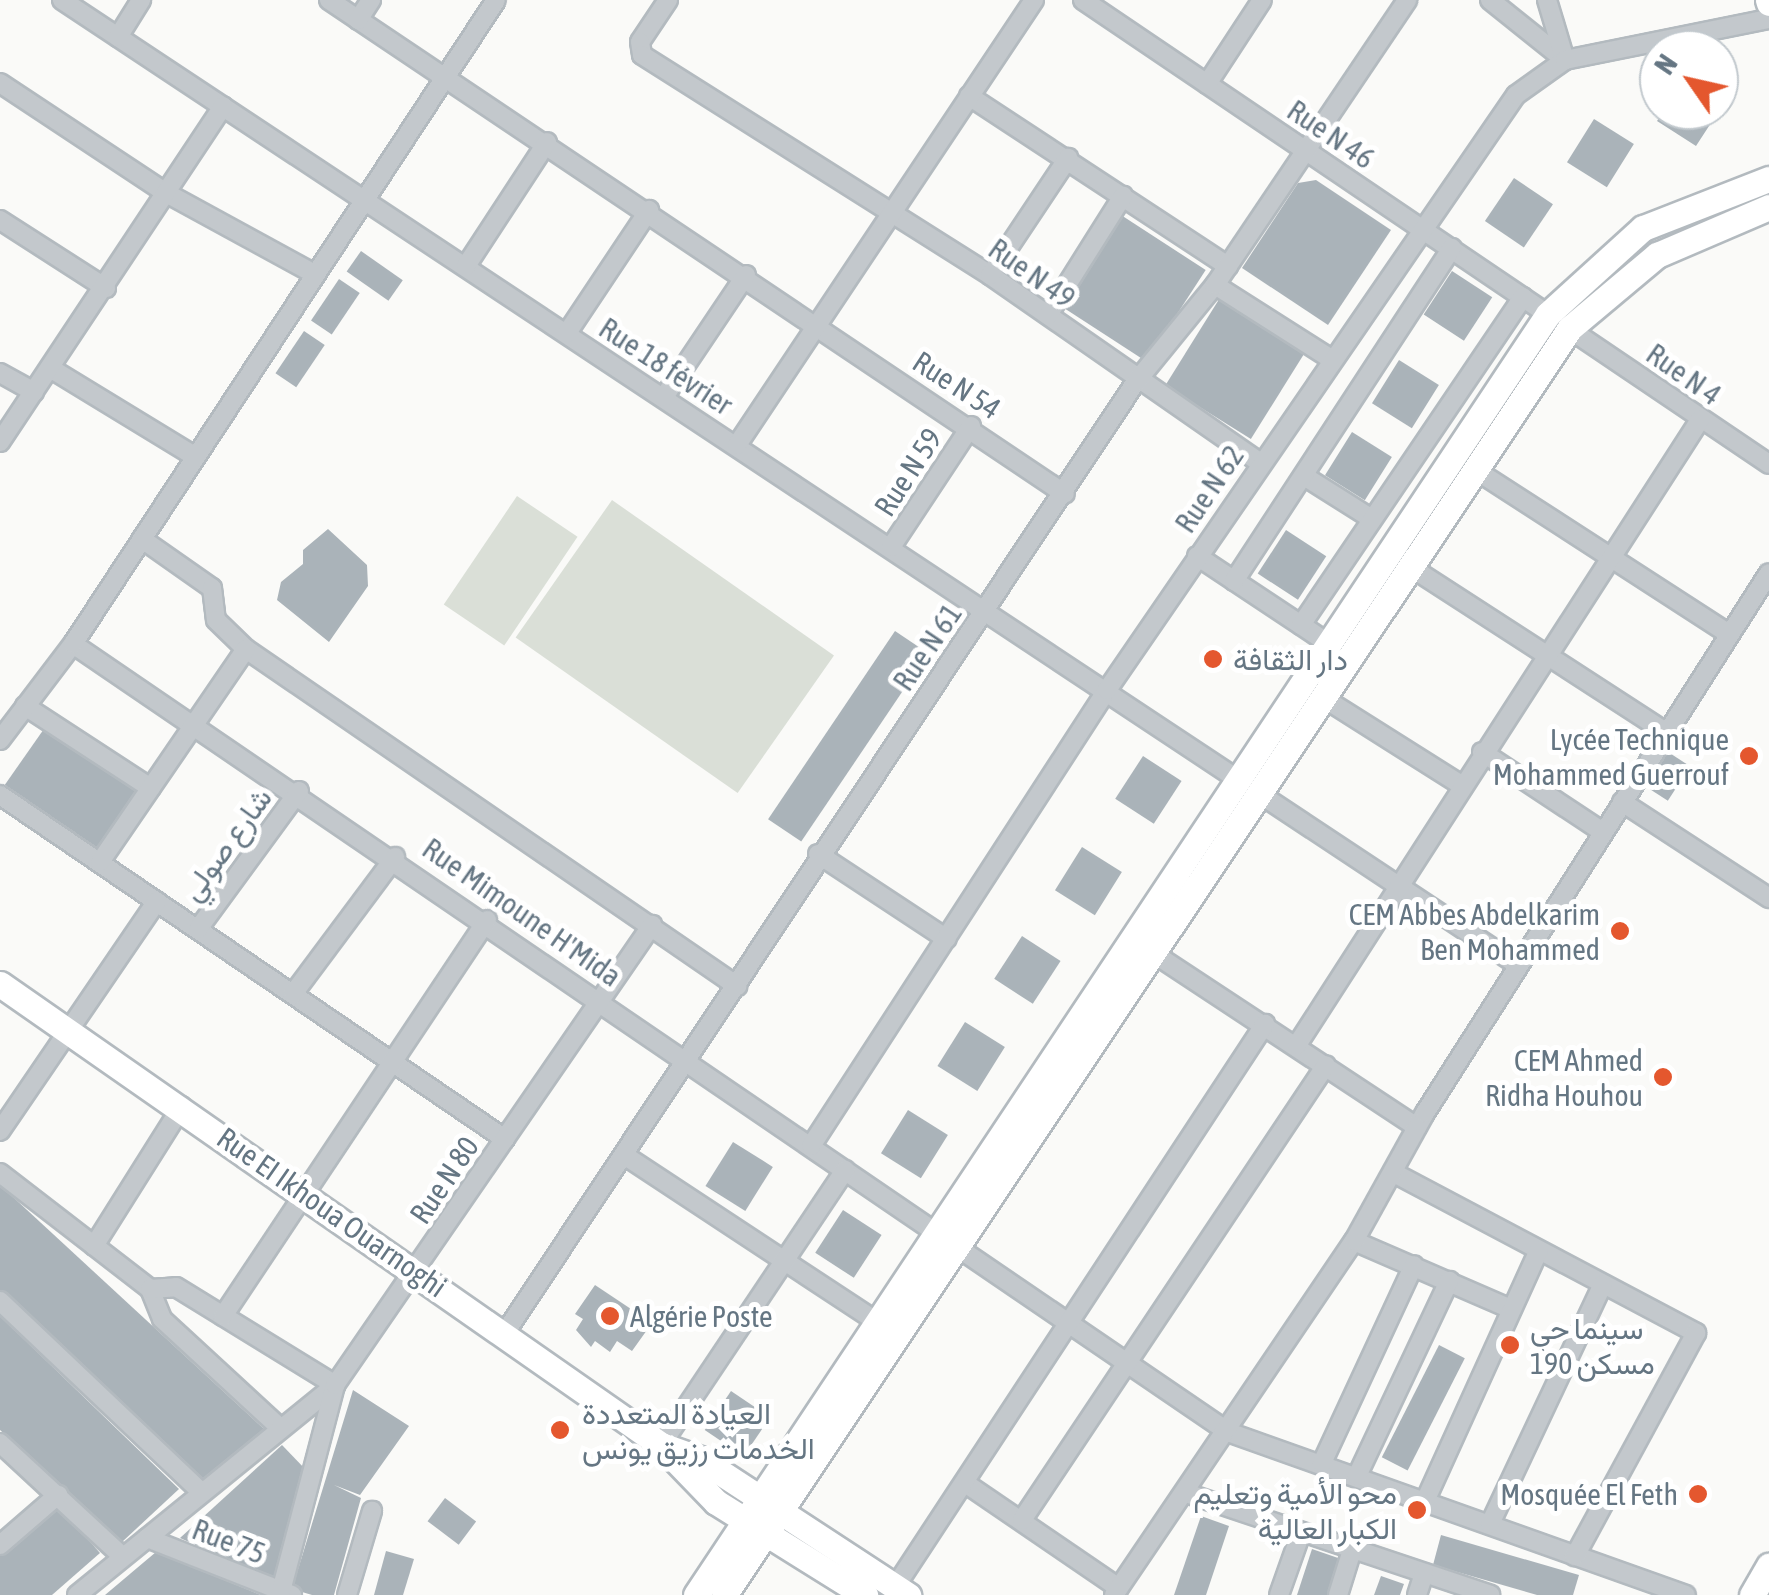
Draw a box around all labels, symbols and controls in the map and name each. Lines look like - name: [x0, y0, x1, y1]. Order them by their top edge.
- north arrow: [1639, 30, 1739, 130]
- text: N: [1648, 49, 1684, 80]
- street label: Rue N 46: [1281, 92, 1381, 176]
- street label: Rue N 49: [982, 230, 1082, 316]
- street label: Rue 18 février: [593, 310, 739, 422]
- street label: Rue N 4: [1640, 335, 1728, 413]
- street label: Rue N 54: [906, 343, 1008, 427]
- street label: Rue N 59: [866, 421, 950, 523]
- street label: Rue N 62: [1167, 439, 1251, 539]
- street label: Rue N 61: [885, 597, 969, 697]
- place label: دار الثقافة: [1233, 641, 1348, 677]
- marker: دار الثقافة: [1202, 648, 1224, 670]
- place label: Lycée Technique Mohammed Guerrouf: [1493, 721, 1729, 792]
- marker: Lycée Technique Mohammed Guerrouf: [1738, 745, 1760, 767]
- street label: شارع صولي: [173, 780, 279, 908]
- street label: Rue Mimoune H'Mida: [416, 830, 628, 994]
- place label: CEM Abbes Abdelkarim Ben Mohammed: [1349, 896, 1600, 966]
- marker: CEM Abbes Abdelkarim Ben Mohammed: [1609, 920, 1631, 942]
- place label: CEM Ahmed Ridha Houhou: [1485, 1042, 1643, 1112]
- marker: CEM Ahmed Ridha Houhou: [1652, 1066, 1674, 1088]
- street label: Rue EI Ikhoua Ouarnoghi: [210, 1119, 454, 1305]
- street label: Rue N 80: [402, 1130, 486, 1230]
- place label: Algérie Poste: [630, 1298, 773, 1334]
- marker: Algérie Poste: [599, 1305, 621, 1327]
- place label: سينما حي 190 مسكن: [1530, 1310, 1655, 1380]
- marker: سينما حي 190 مسكن: [1499, 1334, 1521, 1356]
- place label: العيادة المتعددة الخدمات رزيق يونس: [582, 1395, 815, 1466]
- marker: العيادة المتعددة الخدمات رزيق يونس: [547, 1417, 573, 1443]
- place label: محو الأمية وتعليم الكبار العالية: [1193, 1475, 1397, 1546]
- place label: Mosquée El Feth: [1500, 1476, 1678, 1512]
- marker: Mosquée El Feth: [1687, 1483, 1709, 1505]
- marker: محو الأمية وتعليم الكبار العالية: [1406, 1499, 1428, 1521]
- street label: Rue 75: [187, 1511, 271, 1571]

